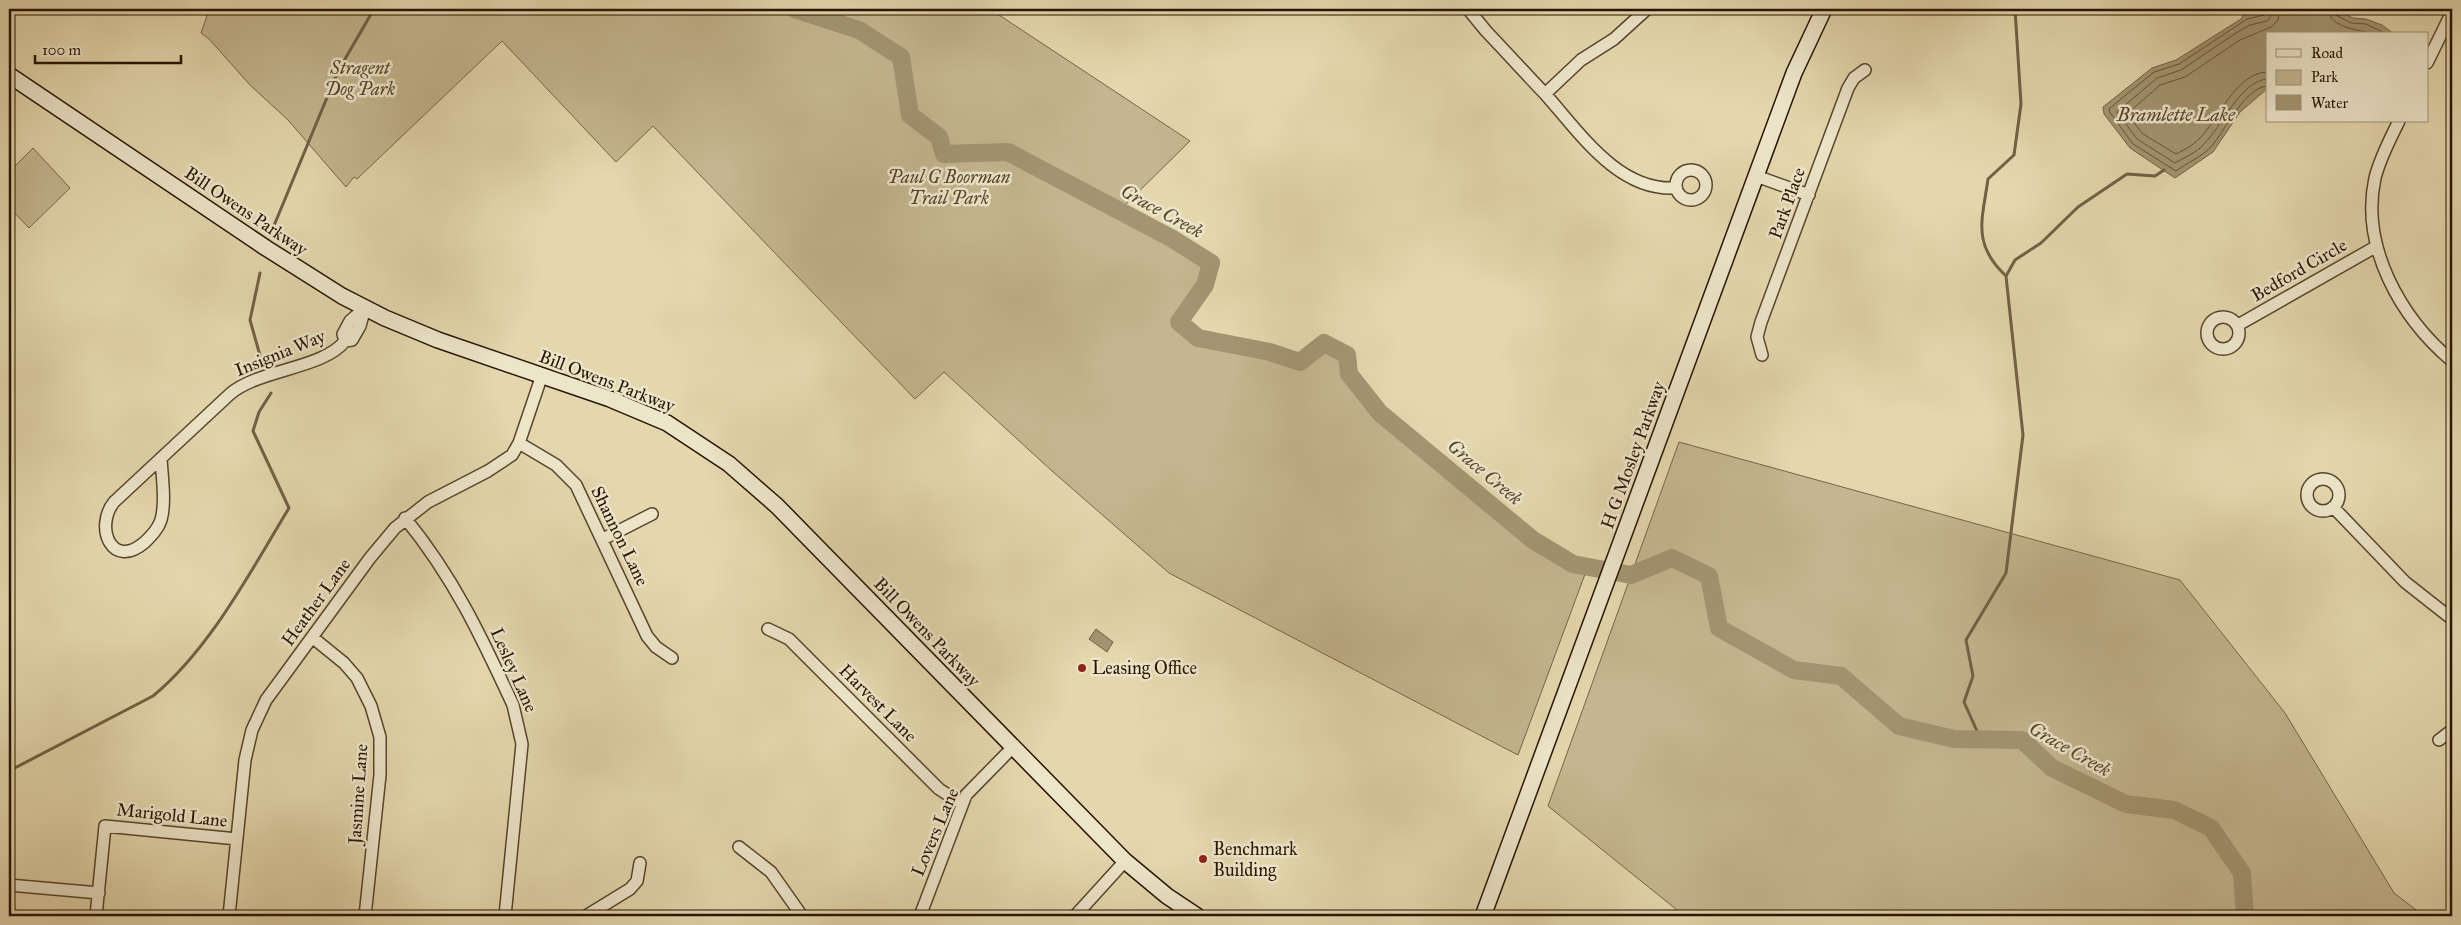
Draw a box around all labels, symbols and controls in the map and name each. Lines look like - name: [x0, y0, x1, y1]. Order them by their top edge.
- scale bar: [35, 32, 181, 64]
- legend: [2266, 32, 2428, 122]
- text: 100 m: [42, 41, 82, 59]
- text: Road: [2311, 44, 2343, 62]
- park label: Stragent Dog Park: [325, 57, 395, 100]
- text: Park: [2311, 68, 2338, 86]
- text: Water: [2311, 94, 2348, 112]
- water label: Bramlette Lake: [2116, 103, 2236, 126]
- street label: Bill Owens Parkway: [180, 162, 312, 261]
- street label: Park Place: [1764, 164, 1810, 242]
- park label: Paul G Boorman Trail Park: [888, 166, 1011, 209]
- water label: Grace Creek: [1117, 179, 1208, 243]
- street label: Bedford Circle: [2247, 234, 2351, 306]
- street label: Insignia Way: [232, 325, 329, 382]
- street label: Bill Owens Parkway: [536, 345, 678, 417]
- street label: H G Mosley Parkway: [1596, 378, 1670, 532]
- water label: Grace Creek: [1443, 434, 1528, 510]
- street label: Shannon Lane: [586, 482, 654, 590]
- street label: Heather Lane: [277, 554, 355, 650]
- street label: Bill Owens Parkway: [869, 573, 985, 692]
- street label: Lesley Lane: [486, 624, 542, 716]
- place label: Leasing Office: [1092, 657, 1197, 680]
- street label: Harvest Lane: [835, 660, 921, 746]
- marker: Leasing Office: [1076, 662, 1088, 674]
- water label: Grace Creek: [2025, 716, 2116, 782]
- street label: Jasmine Lane: [343, 743, 373, 847]
- street label: Lovers Lane: [907, 785, 963, 879]
- street label: Marigold Lane: [115, 798, 228, 833]
- place label: Benchmark Building: [1213, 838, 1298, 882]
- marker: Benchmark Building: [1197, 853, 1209, 865]

